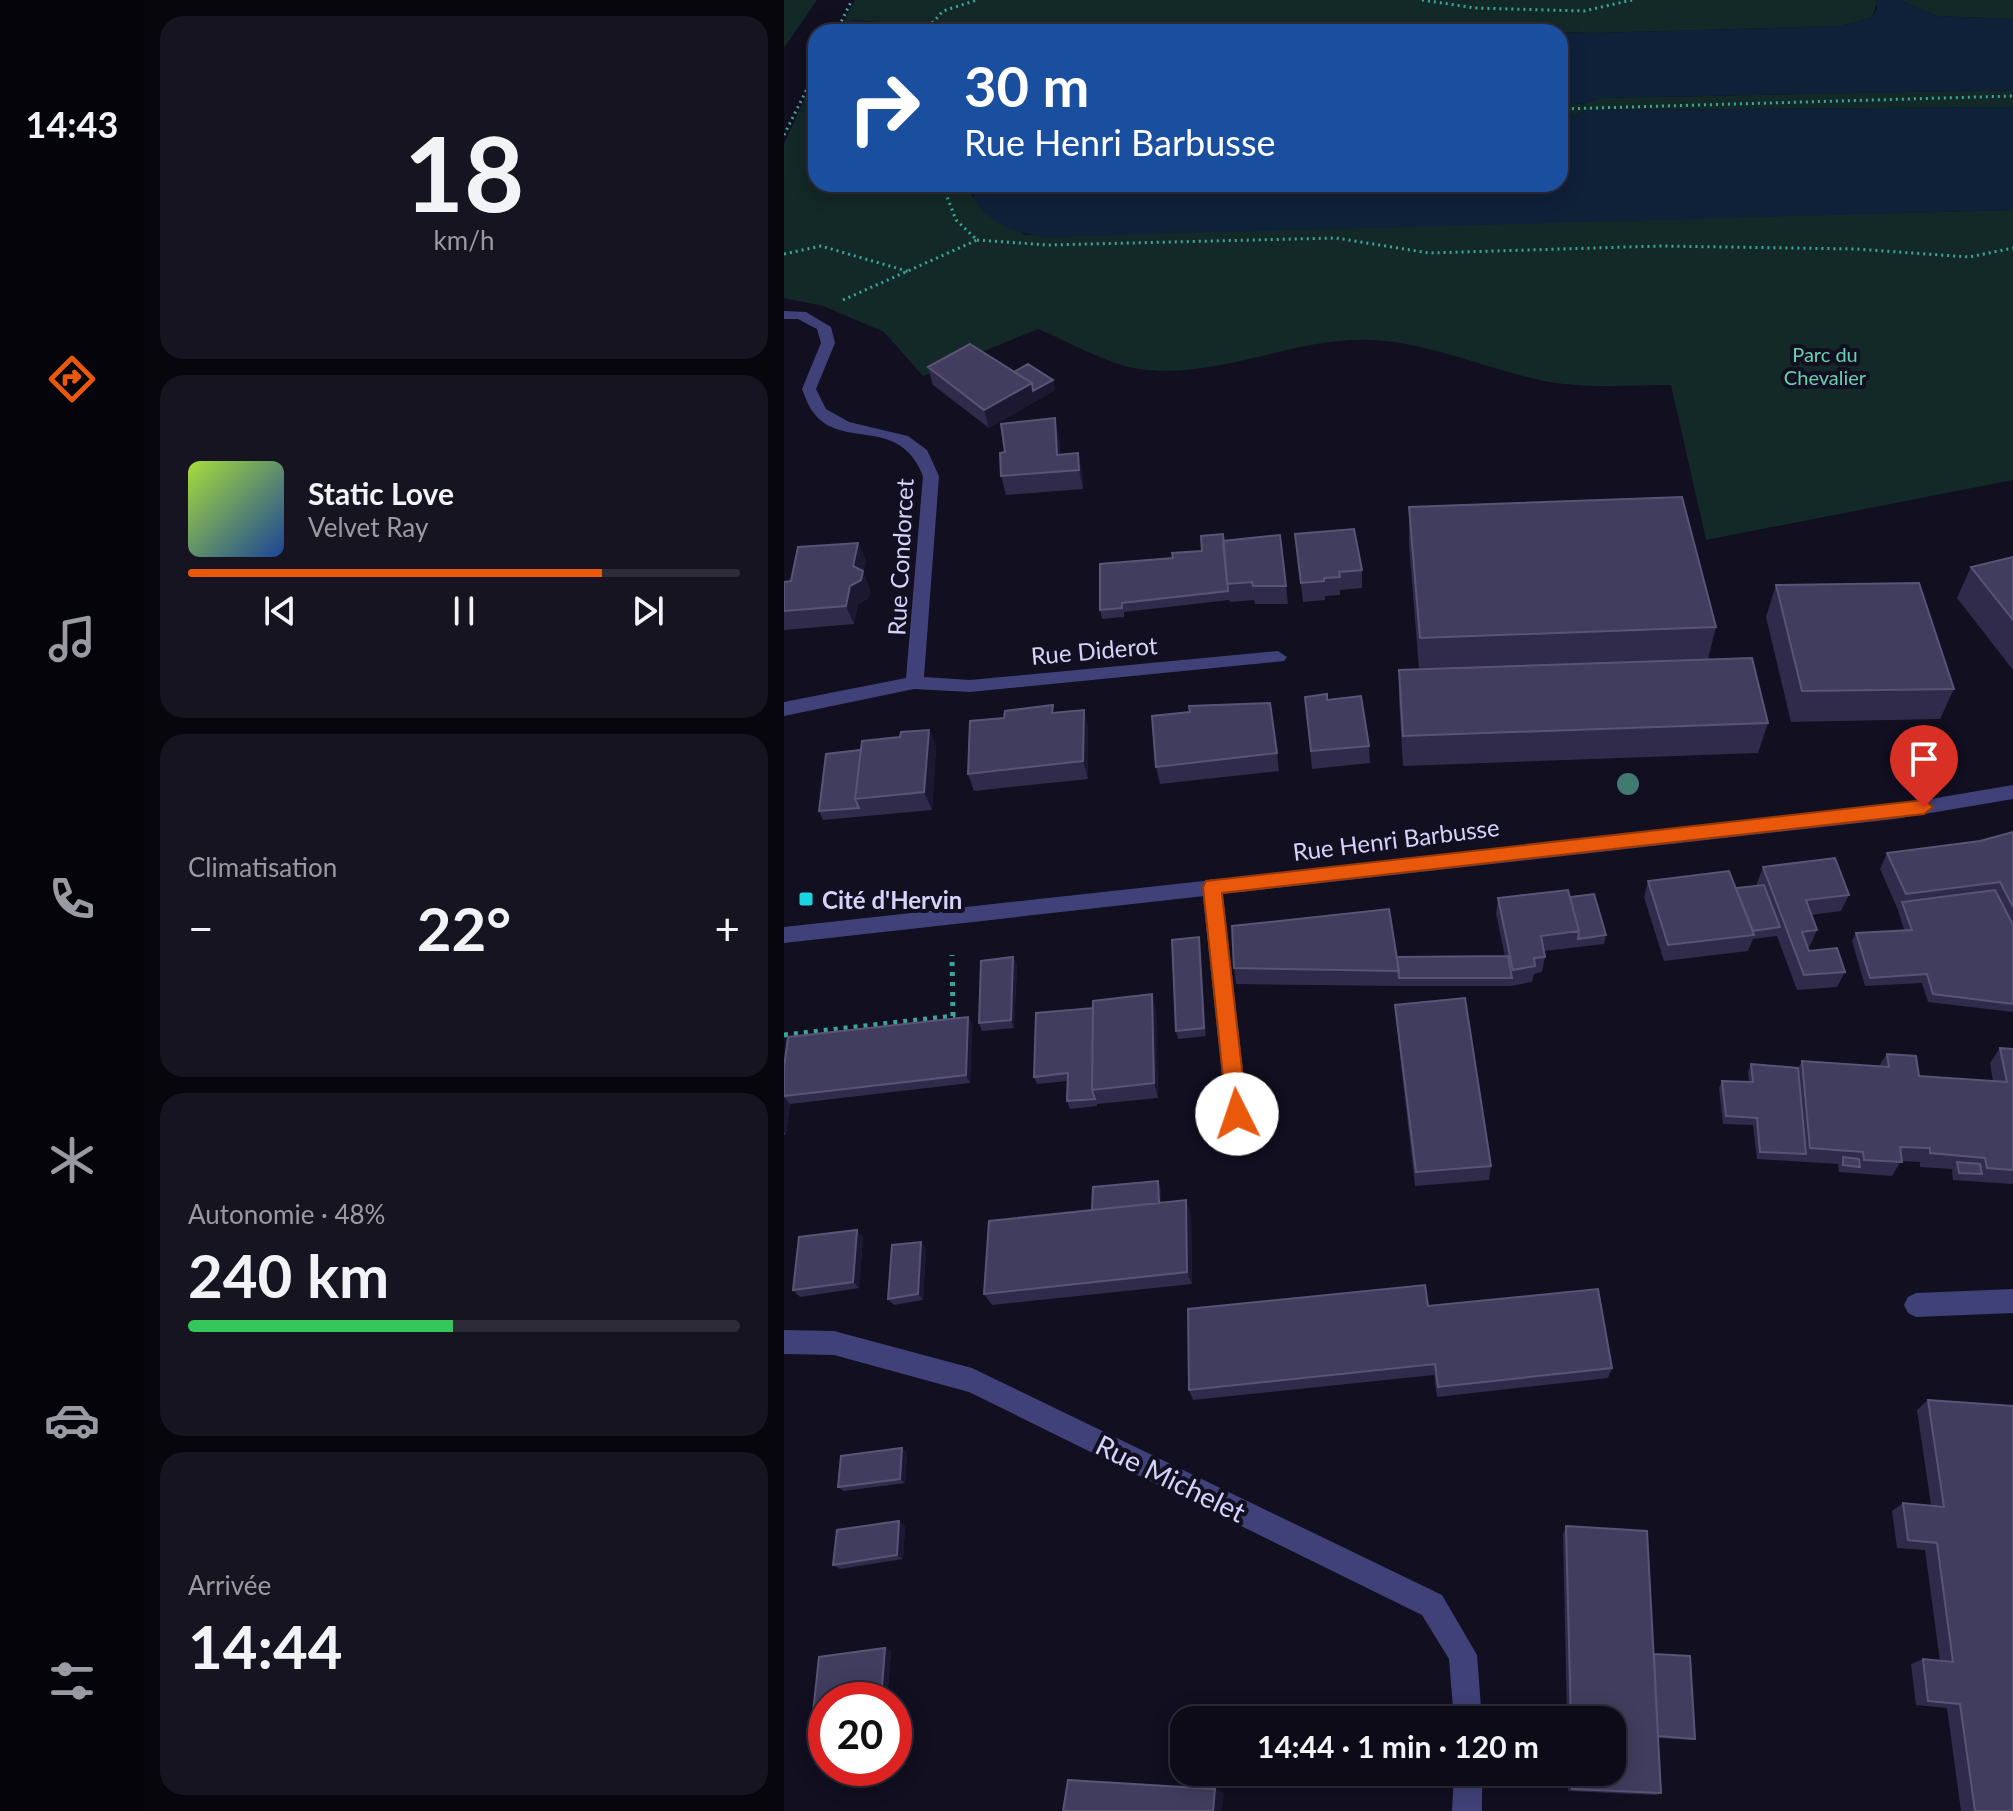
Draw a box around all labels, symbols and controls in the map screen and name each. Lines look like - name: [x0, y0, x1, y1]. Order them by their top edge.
- text: 30 m: [964, 52, 1089, 119]
- icon: right: [832, 56, 936, 160]
- text: 14:43: [26, 102, 118, 146]
- text: 18: [404, 109, 524, 234]
- text: Rue Henri Barbusse: [964, 120, 1276, 164]
- text: km/h: [434, 224, 494, 256]
- park label: Parc du Chevalier: [1784, 342, 1867, 389]
- icon: directions: [44, 351, 100, 407]
- text: Static Love: [308, 475, 454, 511]
- street label: Rue Condorcet: [881, 477, 919, 636]
- text: Velvet Ray: [308, 511, 428, 543]
- icon: previous: [258, 589, 302, 633]
- icon: pause: [442, 589, 486, 633]
- icon: next: [626, 589, 670, 633]
- icon: music: [44, 611, 100, 667]
- street label: Rue Diderot: [1030, 630, 1159, 670]
- pin: [1890, 725, 1958, 807]
- icon: arrive: [1902, 737, 1946, 781]
- street label: Rue Henri Barbusse: [1291, 812, 1501, 866]
- text: Climatisation: [188, 851, 337, 883]
- icon: phone: [44, 871, 100, 927]
- place label: Cité d'Hervin: [822, 885, 962, 914]
- marker: Cité d'Hervin: [797, 890, 815, 908]
- text: 22°: [417, 892, 511, 964]
- text: −: [188, 902, 214, 954]
- text: +: [714, 902, 740, 954]
- position arrow: [1195, 1072, 1279, 1156]
- icon: climate: [44, 1132, 100, 1188]
- text: Autonomie · 48%: [188, 1198, 385, 1230]
- text: 240 km: [188, 1239, 389, 1311]
- icon: car: [44, 1392, 100, 1448]
- street label: Rue Michelet: [1091, 1427, 1251, 1529]
- text: Arrivée: [188, 1569, 271, 1601]
- text: 14:44: [188, 1610, 343, 1682]
- icon: filters: [44, 1653, 100, 1709]
- speed limit sign: 20: [808, 1682, 912, 1786]
- text: 14:44 · 1 min · 120 m: [1257, 1728, 1539, 1764]

